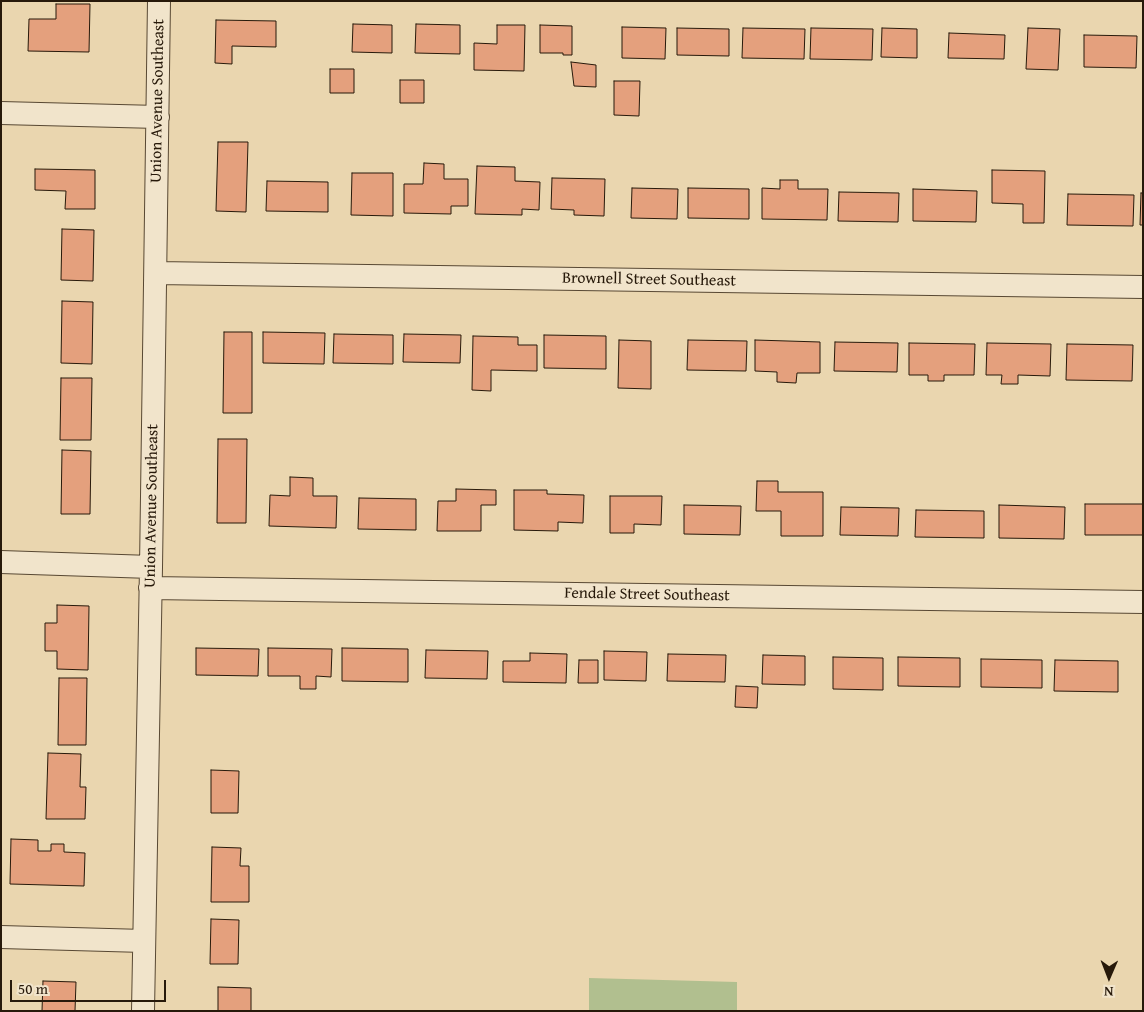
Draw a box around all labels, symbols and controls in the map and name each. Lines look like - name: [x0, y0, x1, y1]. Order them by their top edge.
- street label: Union Avenue Southeast: [147, 19, 169, 183]
- street label: Brownell Street Southeast: [562, 269, 736, 291]
- street label: Union Avenue Southeast: [141, 424, 163, 588]
- street label: Fendale Street Southeast: [564, 584, 730, 606]
- north arrow: [1084, 952, 1134, 1002]
- scale bar: [12, 970, 169, 1002]
- text: 50 m: [18, 978, 48, 999]
- text: N: [1104, 982, 1114, 1002]

